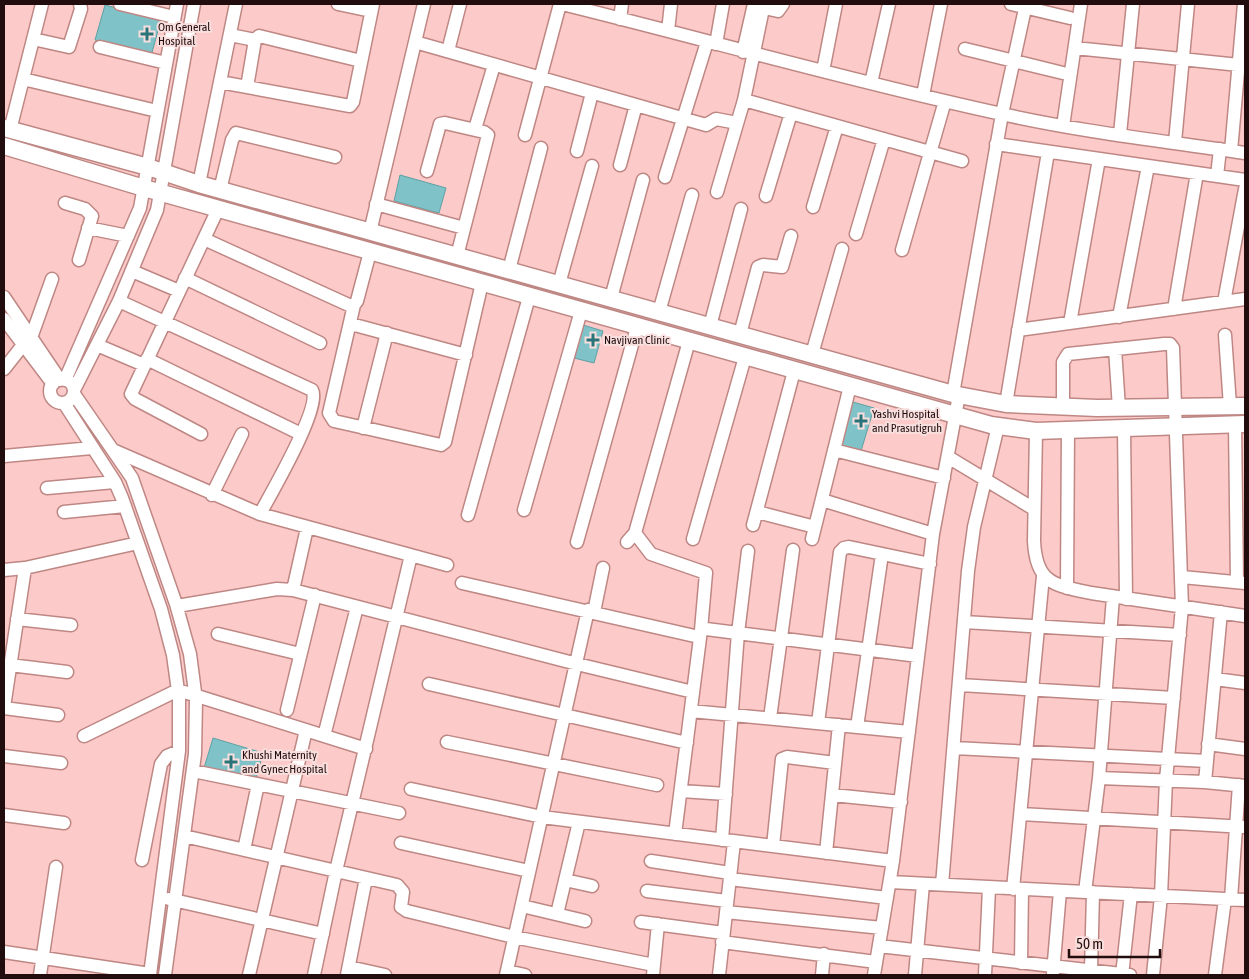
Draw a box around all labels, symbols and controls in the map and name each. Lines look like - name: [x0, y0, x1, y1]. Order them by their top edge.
- place label: Om General Hospital: [158, 20, 211, 48]
- marker: Om General Hospital: [140, 27, 154, 41]
- marker: Navjivan Clinic: [586, 333, 600, 347]
- place label: Navjivan Clinic: [604, 333, 670, 347]
- place label: Yashvi Hospital and Prasutigruh: [872, 407, 942, 435]
- marker: Yashvi Hospital and Prasutigruh: [854, 414, 868, 428]
- place label: Khushi Maternity and Gynec Hospital: [242, 748, 328, 776]
- marker: Khushi Maternity and Gynec Hospital: [224, 755, 238, 769]
- scale bar: [1069, 926, 1160, 958]
- text: 50 m: [1076, 935, 1103, 952]

